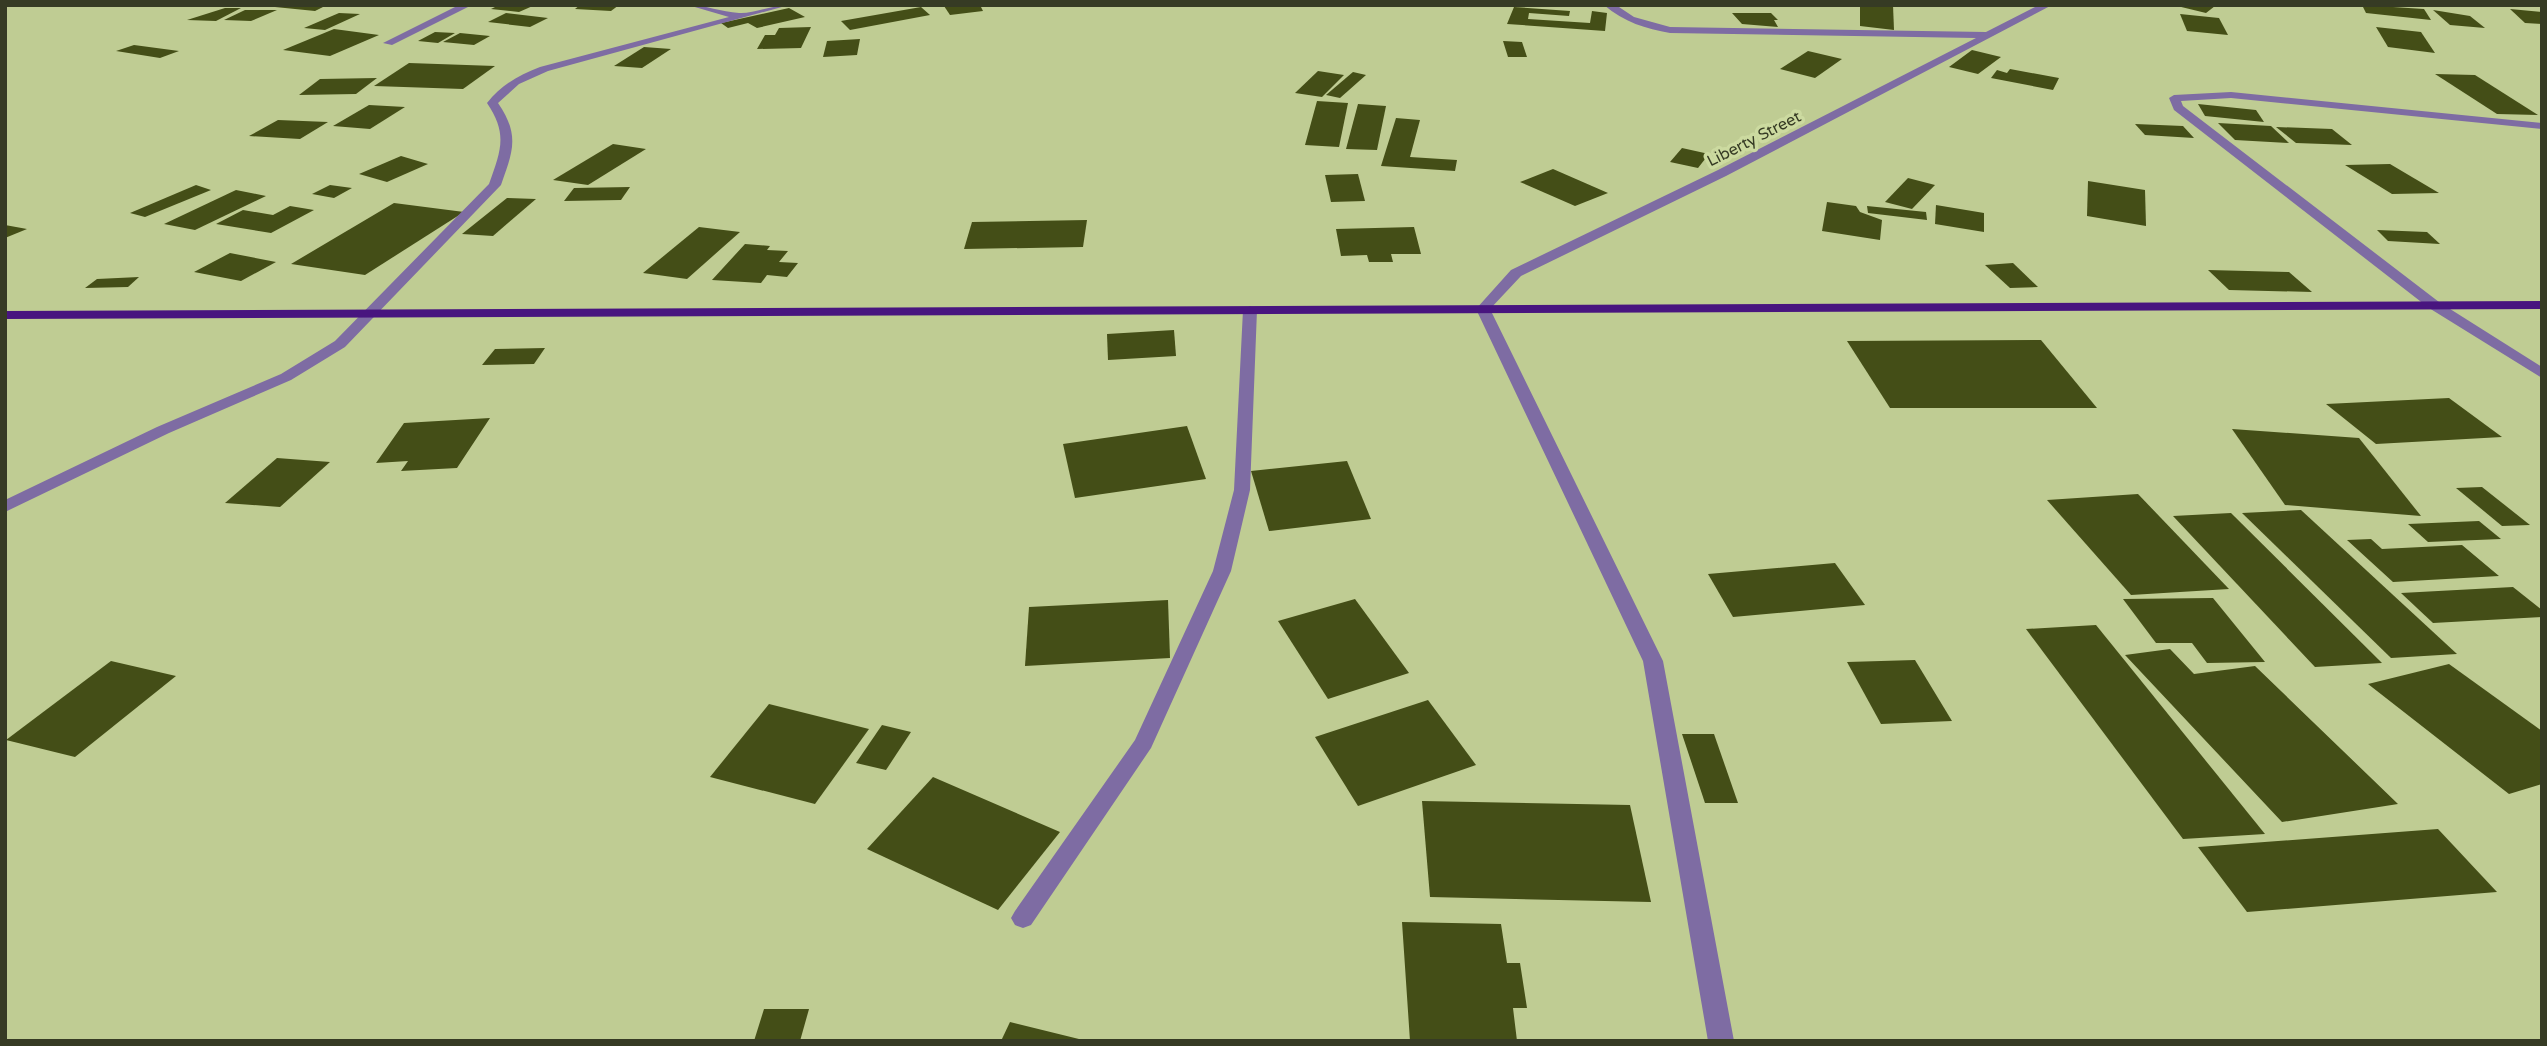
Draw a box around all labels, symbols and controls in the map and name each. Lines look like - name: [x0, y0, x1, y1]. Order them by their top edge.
- street label: Liberty Street: [1704, 107, 1804, 171]

